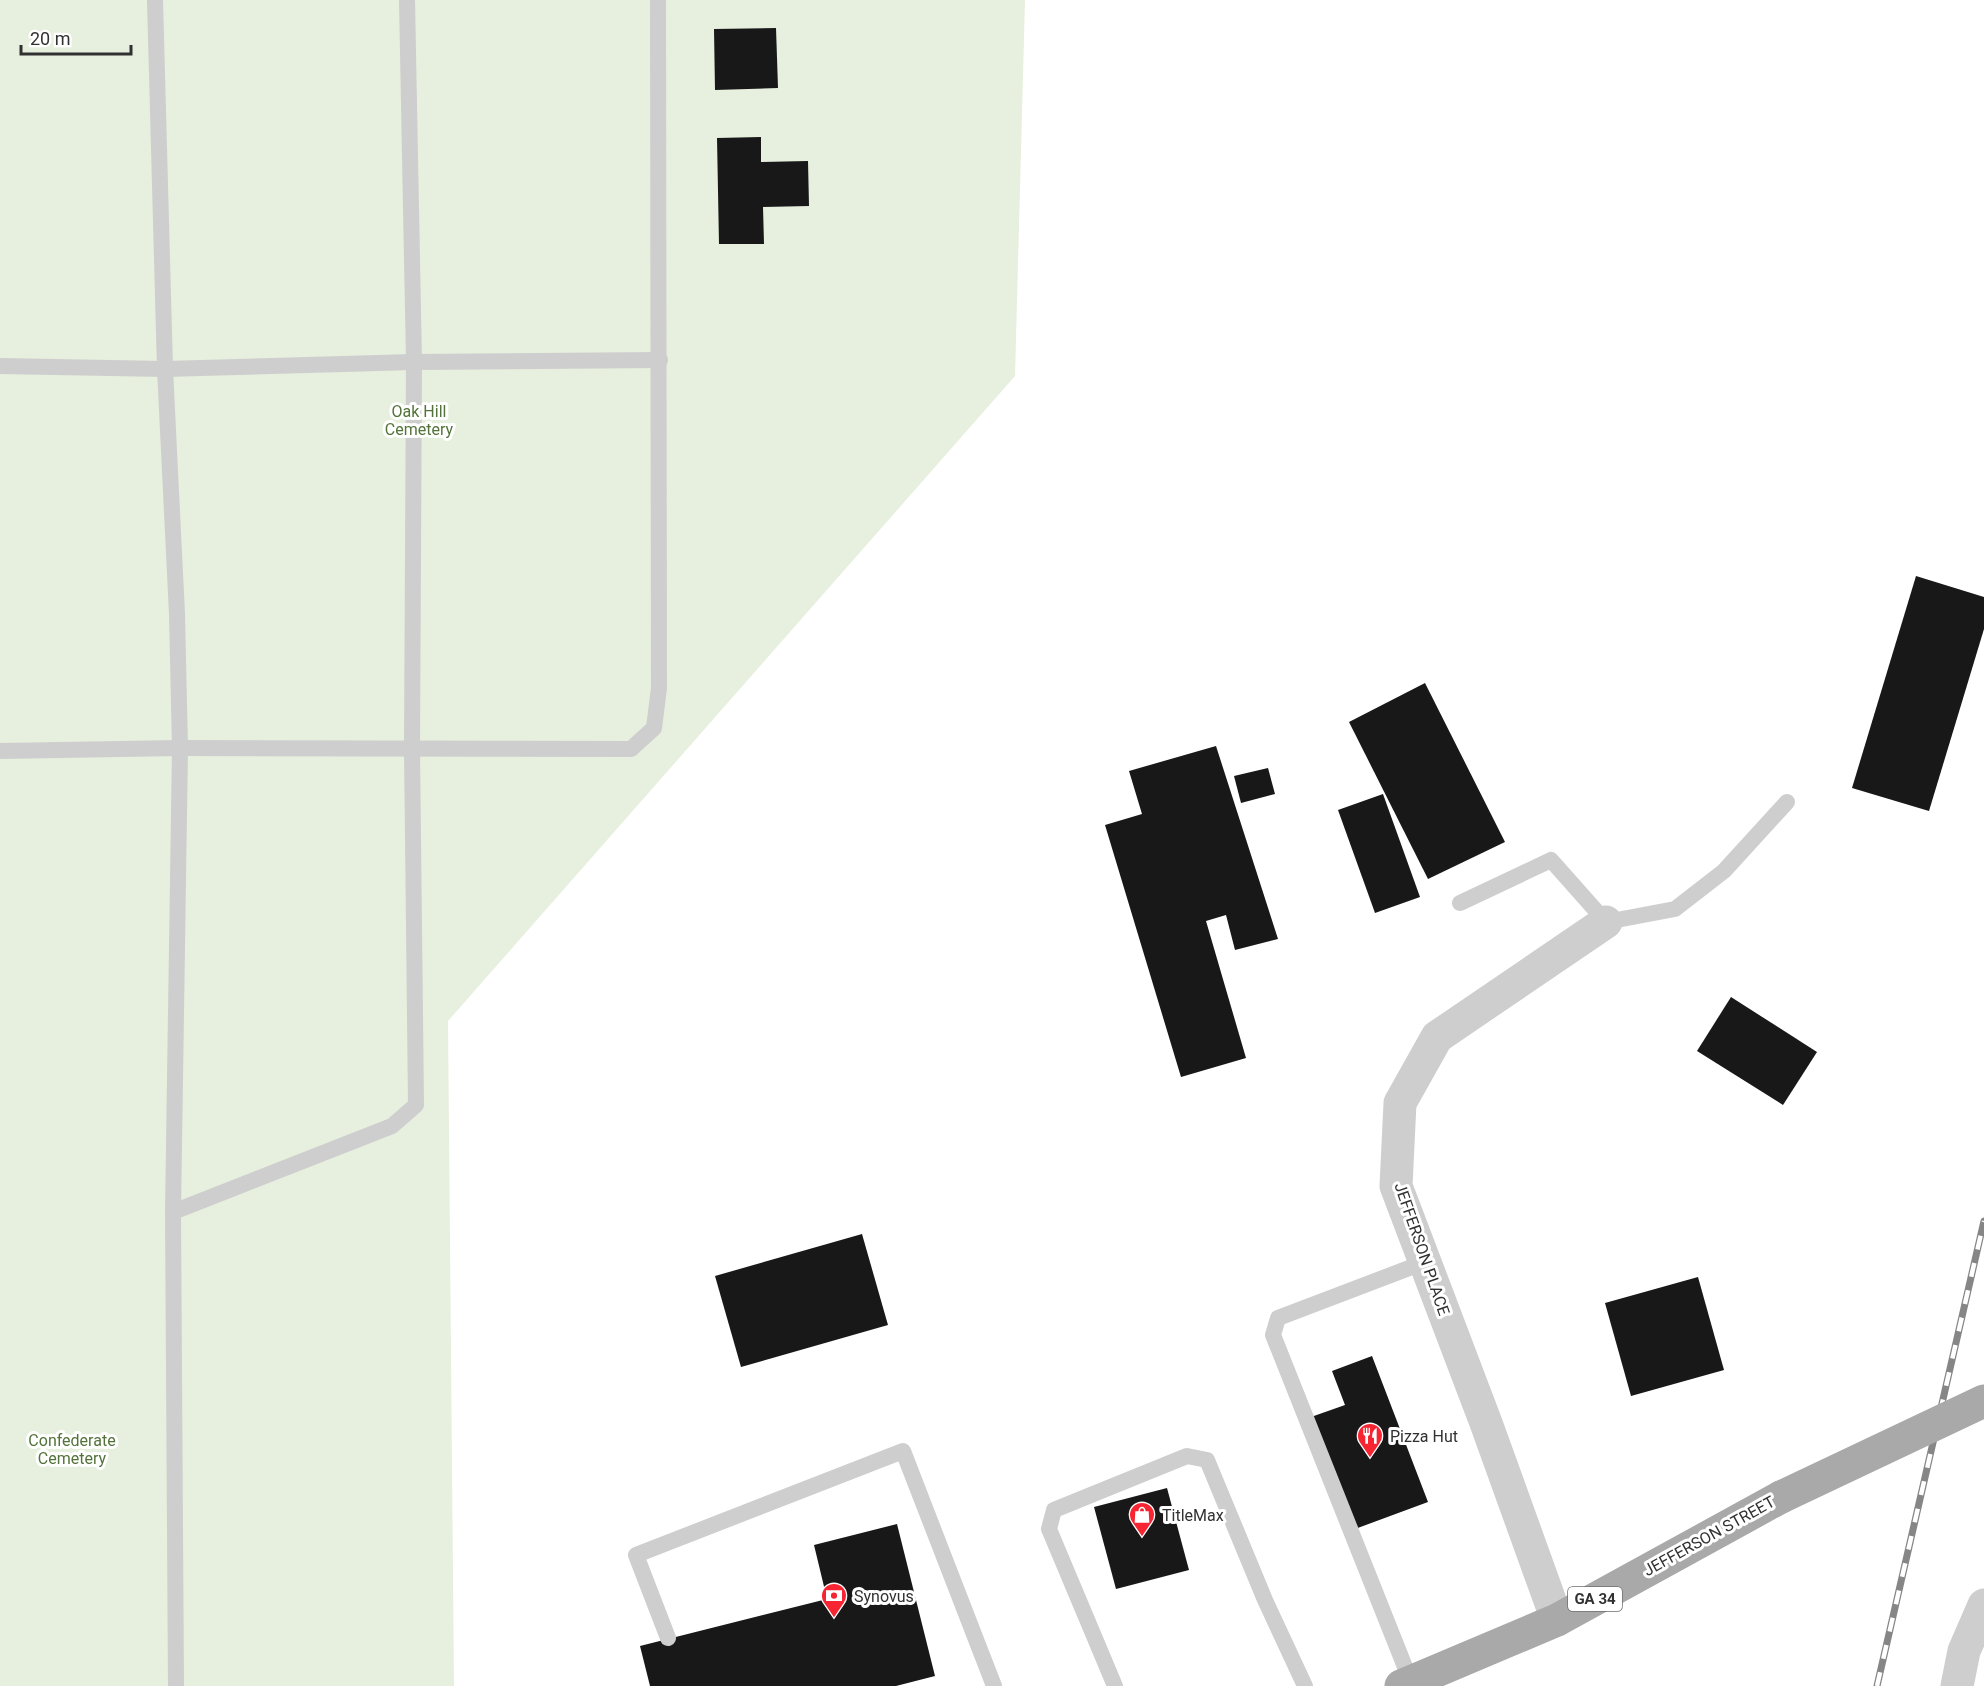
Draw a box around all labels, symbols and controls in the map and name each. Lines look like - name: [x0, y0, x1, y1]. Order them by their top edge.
- scale bar: [21, 18, 130, 56]
- text: 20 m: [30, 28, 70, 49]
- park label: Oak Hill Cemetery: [385, 402, 454, 439]
- street label: JEFFERSON PLACE: [1390, 1180, 1454, 1318]
- restaurant icon: Pizza Hut: [1355, 1421, 1385, 1459]
- place label: Pizza Hut: [1390, 1427, 1458, 1446]
- park label: Confederate Cemetery: [28, 1431, 116, 1468]
- street label: JEFFERSON STREET: [1640, 1492, 1778, 1580]
- shop icon: TitleMax: [1127, 1500, 1157, 1538]
- place label: TitleMax: [1162, 1506, 1224, 1525]
- bank icon: Synovus: [819, 1581, 849, 1619]
- place label: Synovus: [854, 1587, 914, 1606]
- road number: GA 34: [1568, 1587, 1622, 1611]

